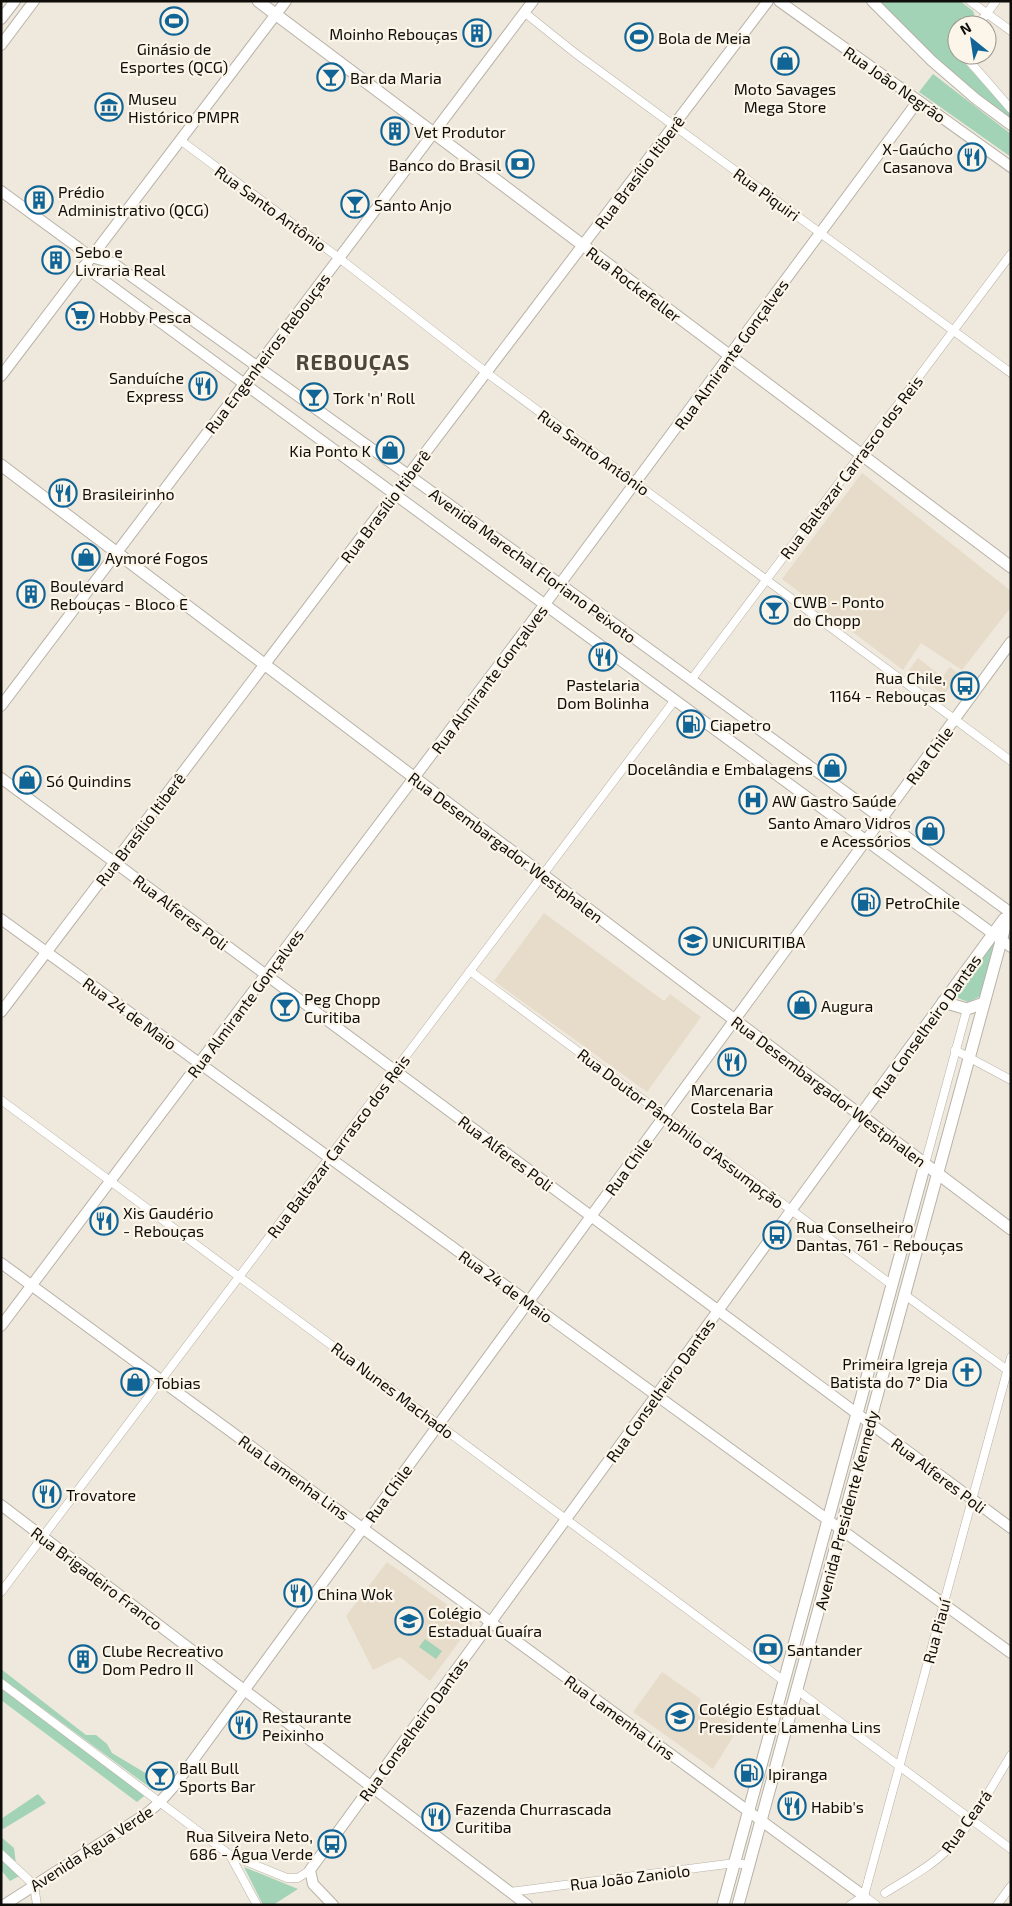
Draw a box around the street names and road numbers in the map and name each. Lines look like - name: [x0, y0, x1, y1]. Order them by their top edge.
- street label: Rua João Negrão: [840, 42, 950, 126]
- street label: Rua Brasílio Itiberê: [590, 112, 688, 232]
- street label: Rua Santo Antônio: [211, 161, 331, 255]
- street label: Rua Piquiri: [730, 164, 804, 224]
- street label: Rua Rockefeller: [583, 242, 686, 326]
- street label: Rua Engenheiros Rebouças: [201, 269, 334, 437]
- street label: Rua Almirante Gonçalves: [670, 275, 793, 433]
- street label: Rua Baltazar Carrasco dos Reis: [776, 372, 926, 562]
- street label: Rua Santo Antônio: [534, 405, 654, 499]
- street label: Rua Brasílio Itiberê: [336, 446, 434, 566]
- street label: Avenida Marechal Floriano Peixoto: [426, 484, 640, 646]
- street label: Rua Almirante Gonçalves: [427, 601, 552, 758]
- street label: Rua Chile: [902, 722, 956, 788]
- street label: Rua Desembargador Westphalen: [405, 768, 607, 926]
- street label: Rua Brasílio Itiberê: [91, 769, 189, 889]
- street label: Rua Alferes Poli: [130, 870, 232, 954]
- street label: Rua Almirante Gonçalves: [183, 925, 308, 1082]
- street label: Rua Conselheiro Dantas: [868, 951, 984, 1101]
- street label: Rua 24 de Maio: [80, 973, 180, 1053]
- street label: Rua Desembargador Westphalen: [728, 1012, 930, 1170]
- street label: Rua Doutor Pâmphilo d'Assumpção: [573, 1044, 788, 1213]
- street label: Rua Baltazar Carrasco dos Reis: [263, 1051, 413, 1241]
- street label: Rua Alferes Poli: [455, 1111, 557, 1195]
- street label: Rua Chile: [601, 1133, 655, 1199]
- street label: Rua 24 de Maio: [456, 1246, 556, 1326]
- street label: Rua Conselheiro Dantas: [602, 1315, 718, 1465]
- street label: Rua Nunes Machado: [328, 1338, 458, 1442]
- street label: Avenida Presidente Kennedy: [810, 1408, 882, 1612]
- street label: Rua Lamenha Lins: [235, 1431, 353, 1523]
- street label: Rua Alferes Poli: [888, 1433, 990, 1517]
- street label: Rua Chile: [361, 1460, 415, 1526]
- street label: Rua Brigadeiro Franco: [28, 1522, 166, 1634]
- street label: Rua Piauí: [918, 1595, 954, 1666]
- street label: Rua Conselheiro Dantas: [355, 1654, 471, 1804]
- street label: Rua Lamenha Lins: [561, 1671, 679, 1763]
- street label: Rua Ceará: [937, 1786, 995, 1856]
- street label: Avenida Água Verde: [26, 1801, 156, 1895]
- street label: Rua João Zaniolo: [569, 1860, 691, 1894]

